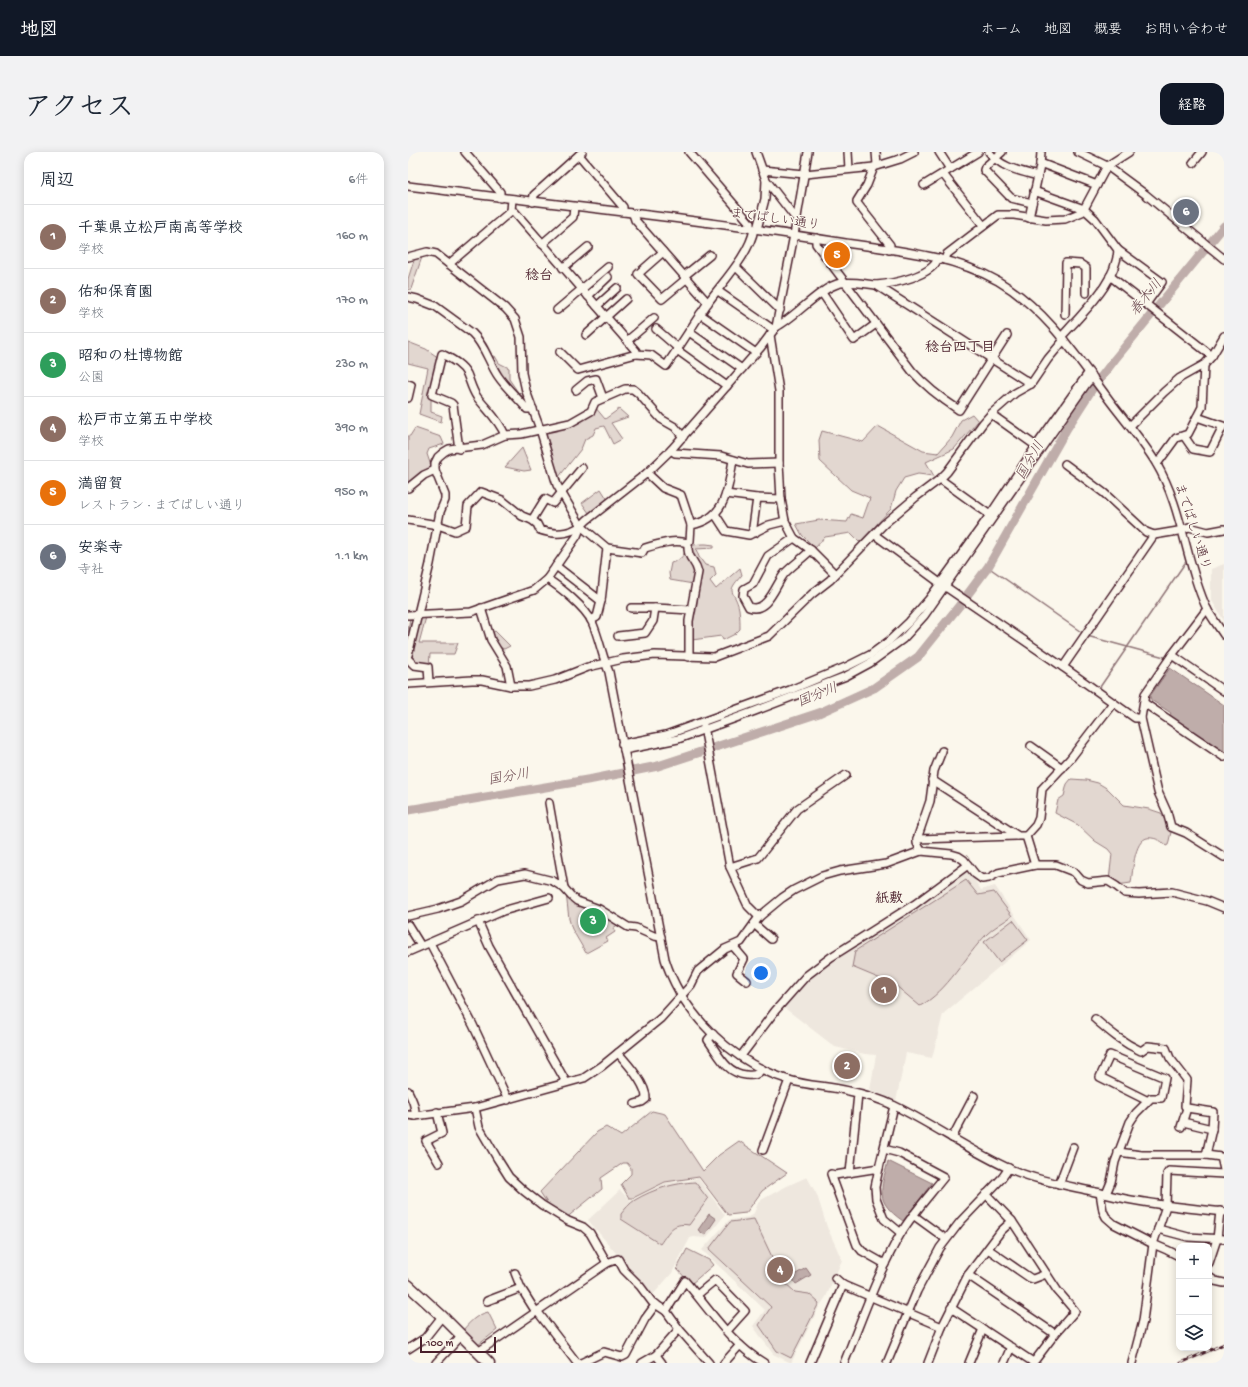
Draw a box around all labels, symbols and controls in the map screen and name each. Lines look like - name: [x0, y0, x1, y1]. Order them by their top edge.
- text: 地図: [20, 20, 58, 43]
- text: ホーム: [981, 22, 1022, 39]
- text: 地図: [1044, 22, 1072, 39]
- text: 概要: [1094, 22, 1122, 39]
- text: お問い合わせ: [1144, 22, 1228, 39]
- button: 経路: [1160, 83, 1224, 125]
- text: アクセス: [24, 93, 134, 126]
- text: 周辺: [40, 172, 74, 192]
- text: 6件: [348, 173, 368, 188]
- pin: 6: [1173, 197, 1199, 227]
- street label: までばしい通り: [729, 205, 821, 234]
- text: 千葉県立松戸南高等学校: [78, 220, 243, 238]
- text: 1: [50, 229, 56, 244]
- text: 160 m: [336, 229, 368, 244]
- pin: 5: [824, 240, 850, 270]
- text: 学校: [78, 243, 104, 258]
- district label: 稔台: [525, 268, 553, 285]
- water label: 春木川: [1126, 276, 1167, 320]
- text: 佑和保育園: [78, 284, 153, 302]
- text: 2: [50, 293, 56, 308]
- text: 170 m: [336, 293, 368, 308]
- text: 学校: [78, 307, 104, 322]
- district label: 稔台四丁目: [925, 340, 995, 357]
- text: 昭和の杜博物館: [78, 348, 183, 366]
- text: 3: [50, 357, 56, 372]
- text: 230 m: [335, 357, 368, 372]
- text: 公園: [78, 371, 104, 386]
- text: 松戸市立第五中学校: [78, 412, 213, 430]
- text: 4: [50, 421, 56, 436]
- text: 390 m: [335, 421, 368, 436]
- text: 学校: [78, 435, 104, 450]
- water label: 国分川: [1013, 439, 1049, 483]
- text: 満留賀: [78, 476, 123, 494]
- street label: までばしい通り: [1171, 481, 1214, 572]
- text: 5: [50, 485, 56, 500]
- text: 950 m: [335, 485, 368, 500]
- text: レストラン · までばしい通り: [78, 499, 245, 514]
- text: 安楽寺: [78, 540, 123, 558]
- text: 6: [50, 549, 56, 564]
- text: 1.1 km: [335, 549, 368, 564]
- text: 寺社: [78, 563, 104, 578]
- water label: 国分川: [795, 680, 841, 712]
- water label: 国分川: [487, 766, 531, 790]
- district label: 紙敷: [875, 891, 903, 908]
- pin: 3: [580, 906, 606, 936]
- your location: [751, 963, 771, 983]
- pin: 1: [871, 975, 897, 1005]
- pin: 2: [834, 1051, 860, 1081]
- map controls: [1176, 1243, 1212, 1351]
- button: +: [1176, 1243, 1212, 1279]
- pin: 4: [767, 1255, 793, 1285]
- button: −: [1176, 1279, 1212, 1315]
- button: layers: [1176, 1315, 1212, 1351]
- scale bar: [420, 1335, 496, 1354]
- text: 100 m: [426, 1338, 453, 1350]

